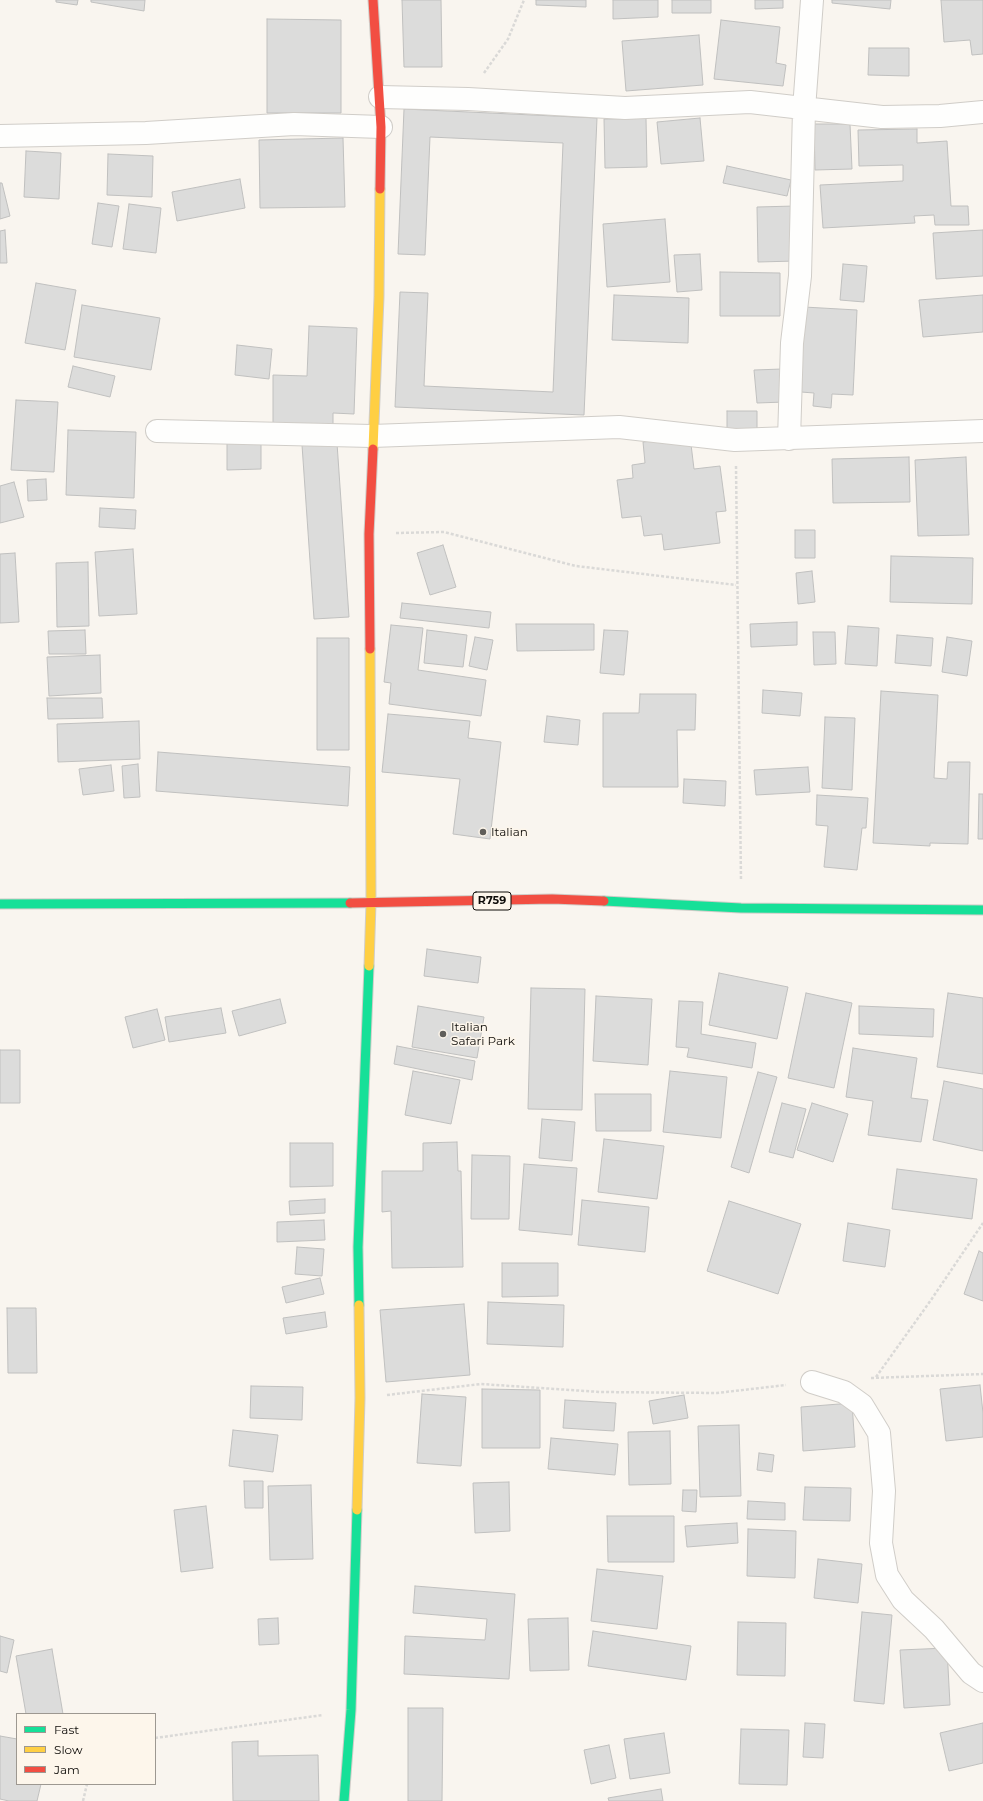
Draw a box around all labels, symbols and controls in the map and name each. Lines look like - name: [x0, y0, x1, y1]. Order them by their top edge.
- place label: Italian: [491, 825, 528, 839]
- marker: Italian: [478, 827, 488, 837]
- road number: R759: [473, 892, 511, 910]
- place label: Italian Safari Park: [451, 1020, 515, 1048]
- marker: Italian Safari Park: [438, 1029, 448, 1039]
- legend: [16, 1713, 156, 1785]
- text: Fast: [54, 1722, 79, 1737]
- text: Slow: [54, 1742, 83, 1757]
- text: Jam: [54, 1762, 80, 1777]

